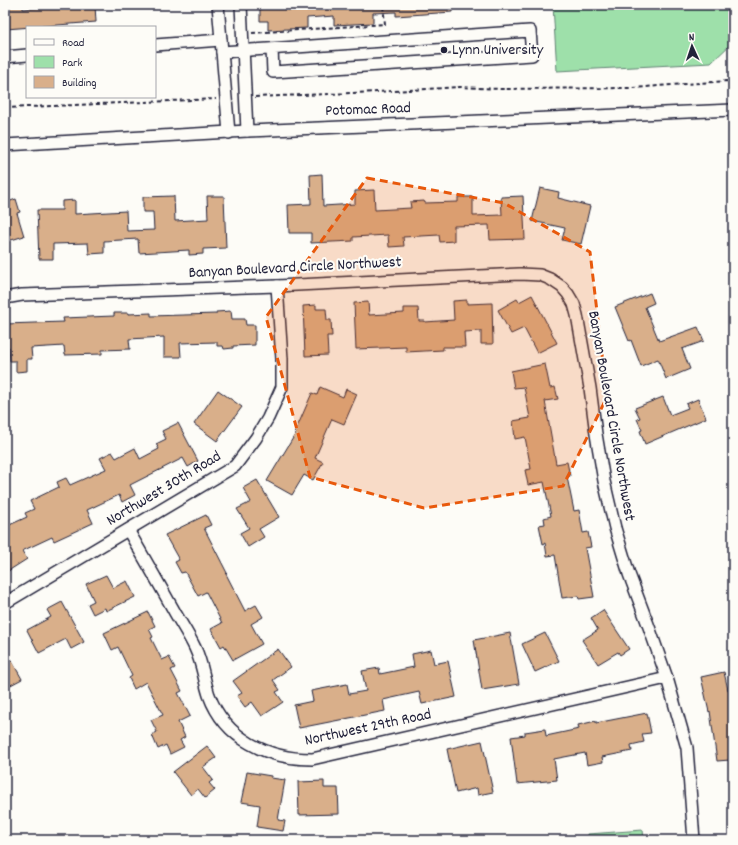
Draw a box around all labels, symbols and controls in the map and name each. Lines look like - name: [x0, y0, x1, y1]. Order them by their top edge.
- legend: [26, 26, 156, 98]
- north arrow: [672, 26, 712, 66]
- text: N: [688, 30, 695, 46]
- text: Road: [62, 35, 84, 52]
- place label: Lynn University: [452, 39, 544, 62]
- marker: Lynn University: [439, 45, 449, 55]
- text: Park: [62, 55, 83, 72]
- text: Building: [62, 75, 97, 92]
- street label: Potomac Road: [325, 97, 411, 123]
- street label: Banyan Boulevard Circle Northwest: [188, 251, 402, 285]
- street label: Banyan Boulevard Circle Northwest: [581, 309, 641, 523]
- street label: Northwest 30th Road: [102, 446, 226, 532]
- street label: Northwest 29th Road: [303, 703, 433, 753]

